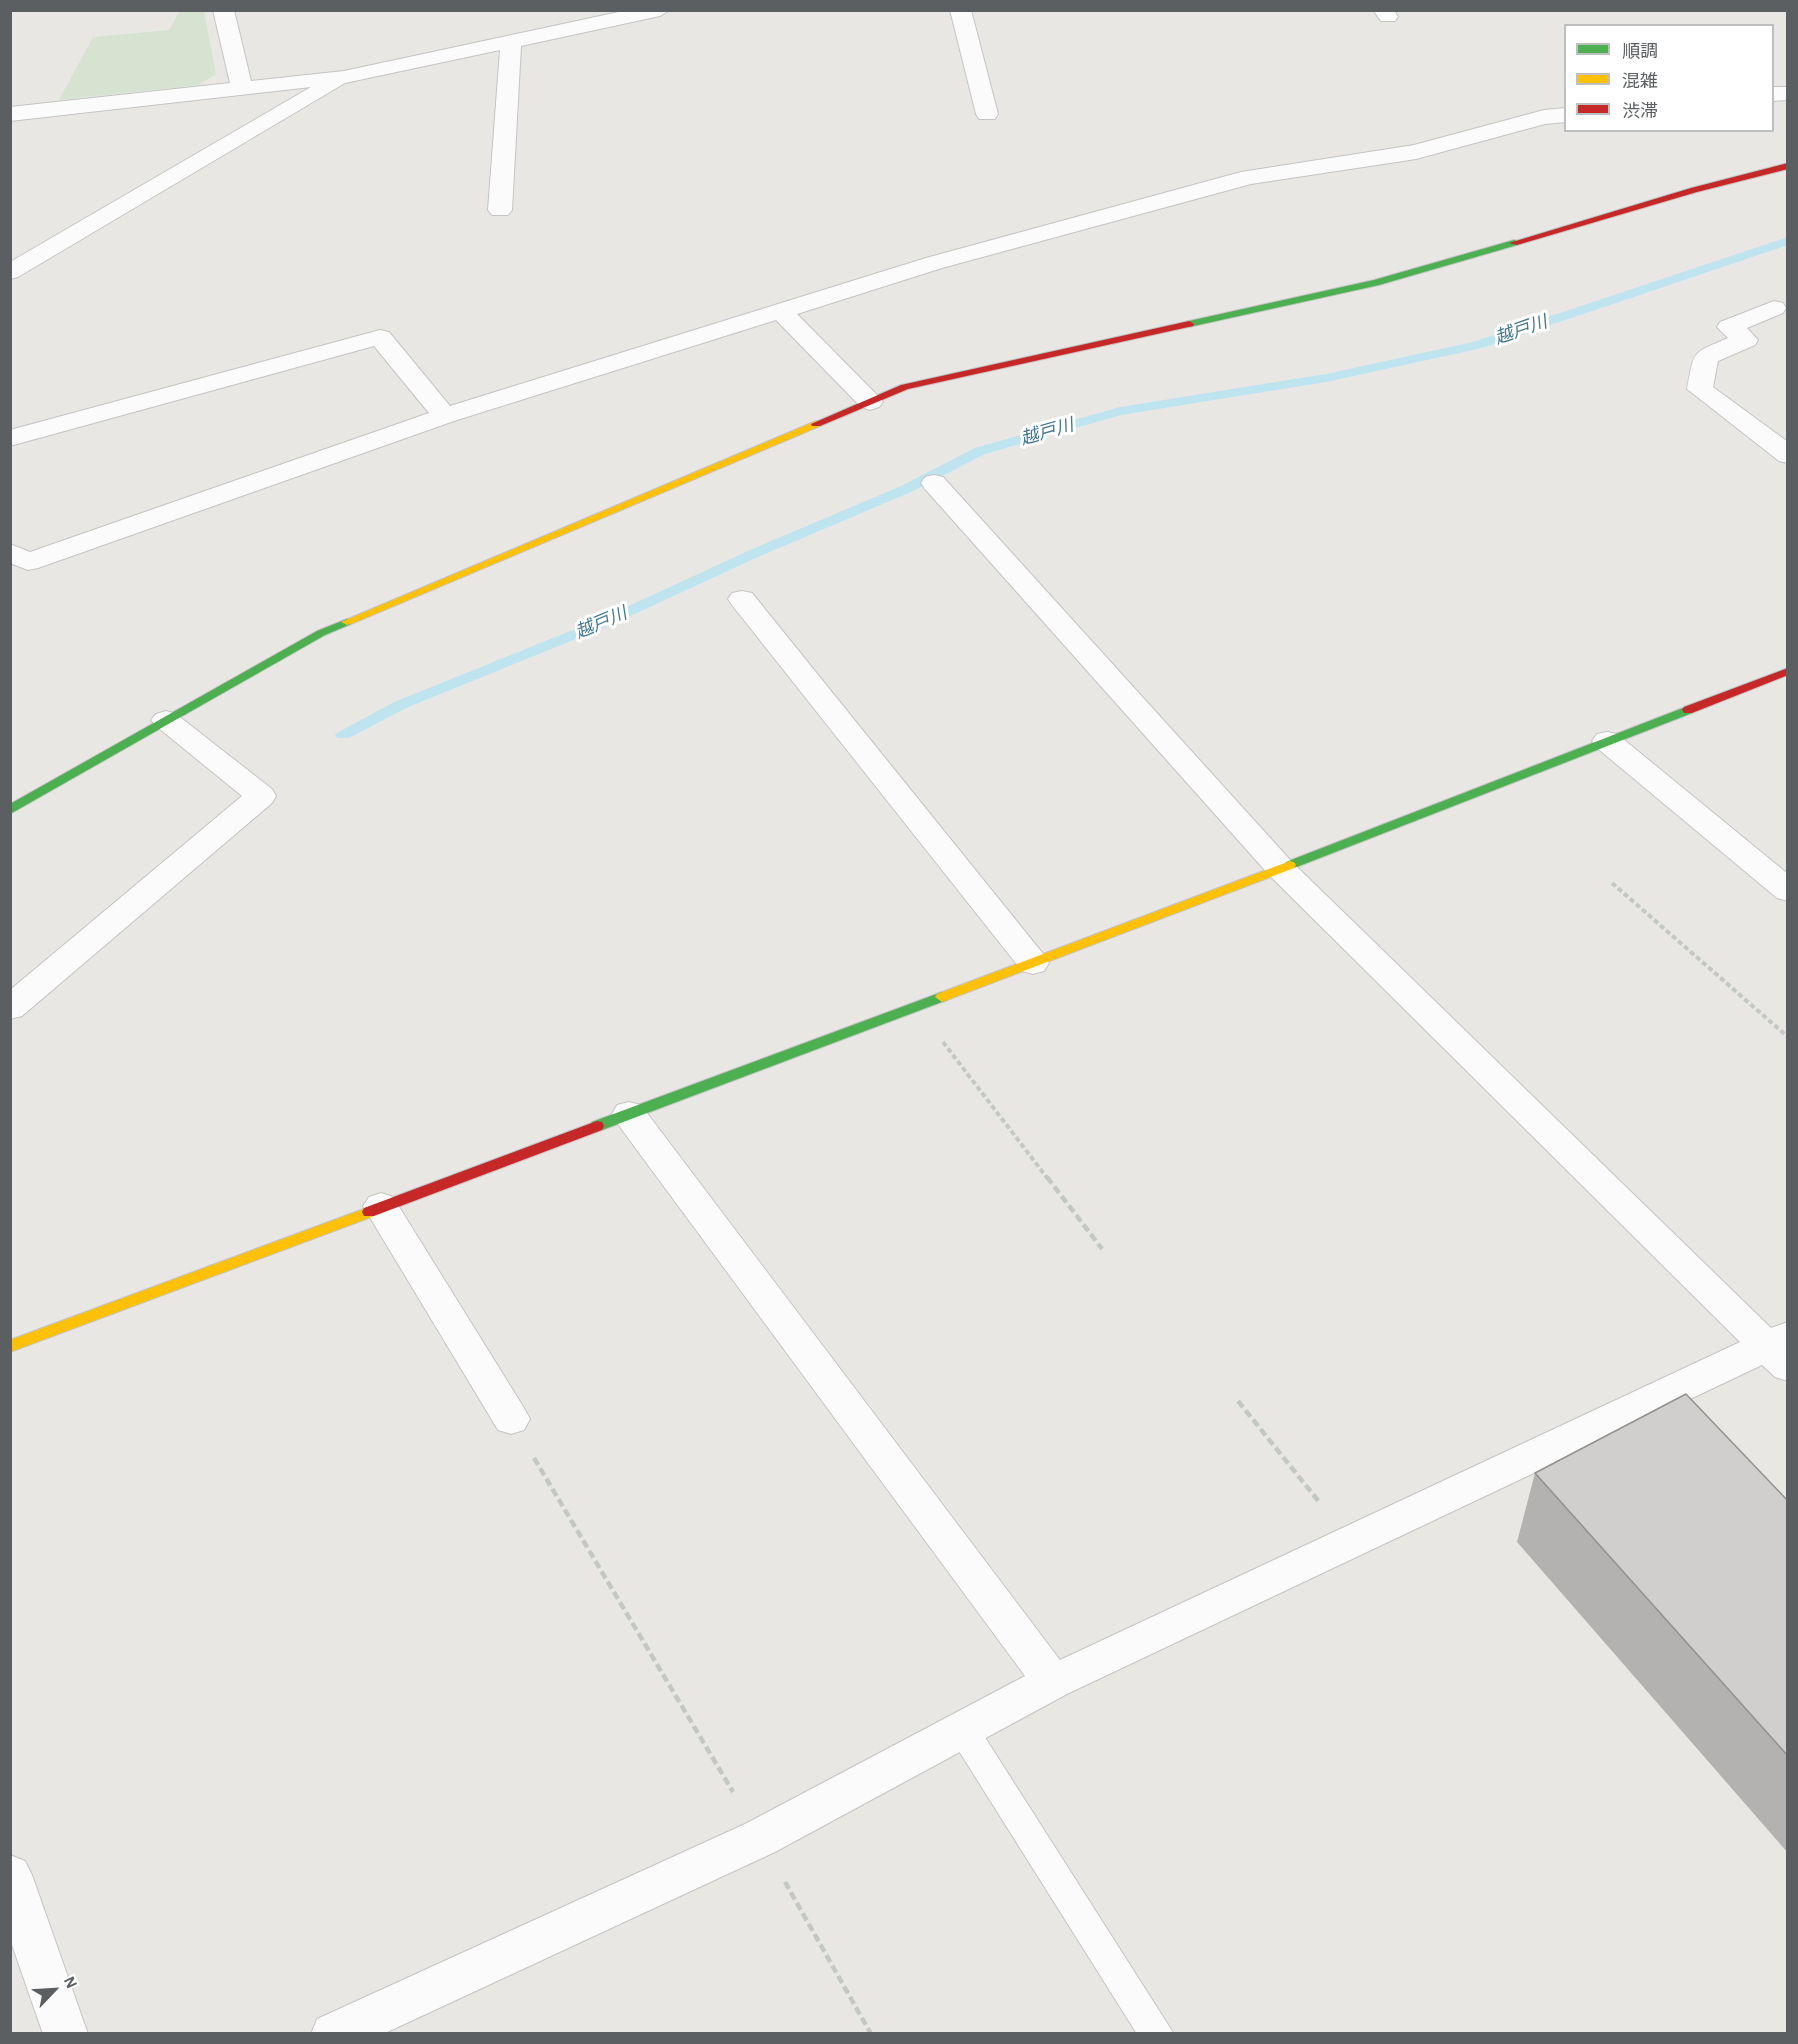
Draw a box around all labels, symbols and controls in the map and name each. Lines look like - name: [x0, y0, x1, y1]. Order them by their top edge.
- legend: [1564, 24, 1774, 132]
- text: 順調: [1622, 43, 1658, 61]
- text: 混雑: [1622, 73, 1658, 91]
- text: 渋滞: [1622, 103, 1658, 121]
- water label: 越戸川: [1492, 311, 1550, 349]
- water label: 越戸川: [1018, 414, 1076, 450]
- water label: 越戸川: [572, 603, 630, 643]
- north arrow: [24, 1960, 84, 2020]
- text: N: [61, 1974, 80, 1991]

